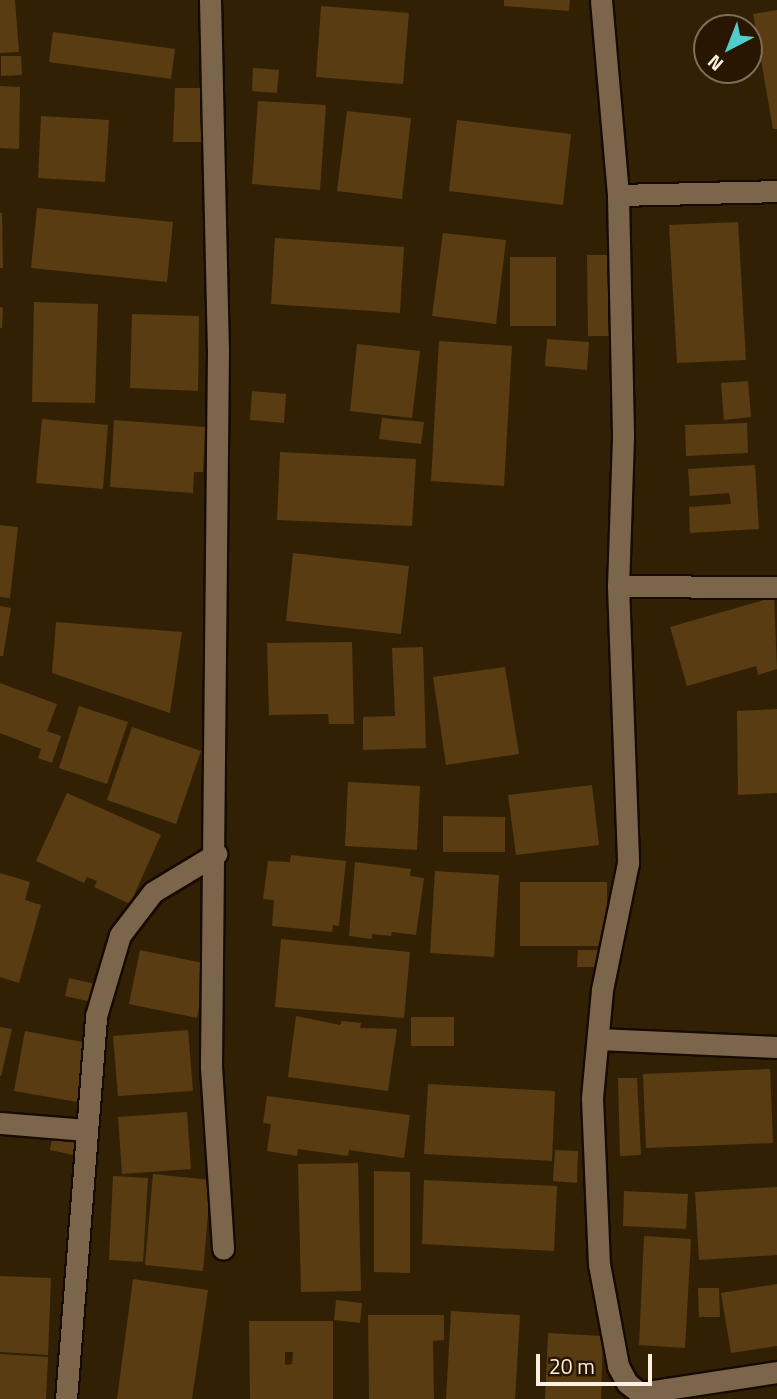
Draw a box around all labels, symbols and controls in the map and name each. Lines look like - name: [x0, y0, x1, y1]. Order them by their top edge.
- north arrow: [693, 14, 763, 84]
- text: N: [700, 48, 730, 79]
- scale bar: [539, 1340, 654, 1384]
- text: 20 m: [549, 1350, 595, 1382]

